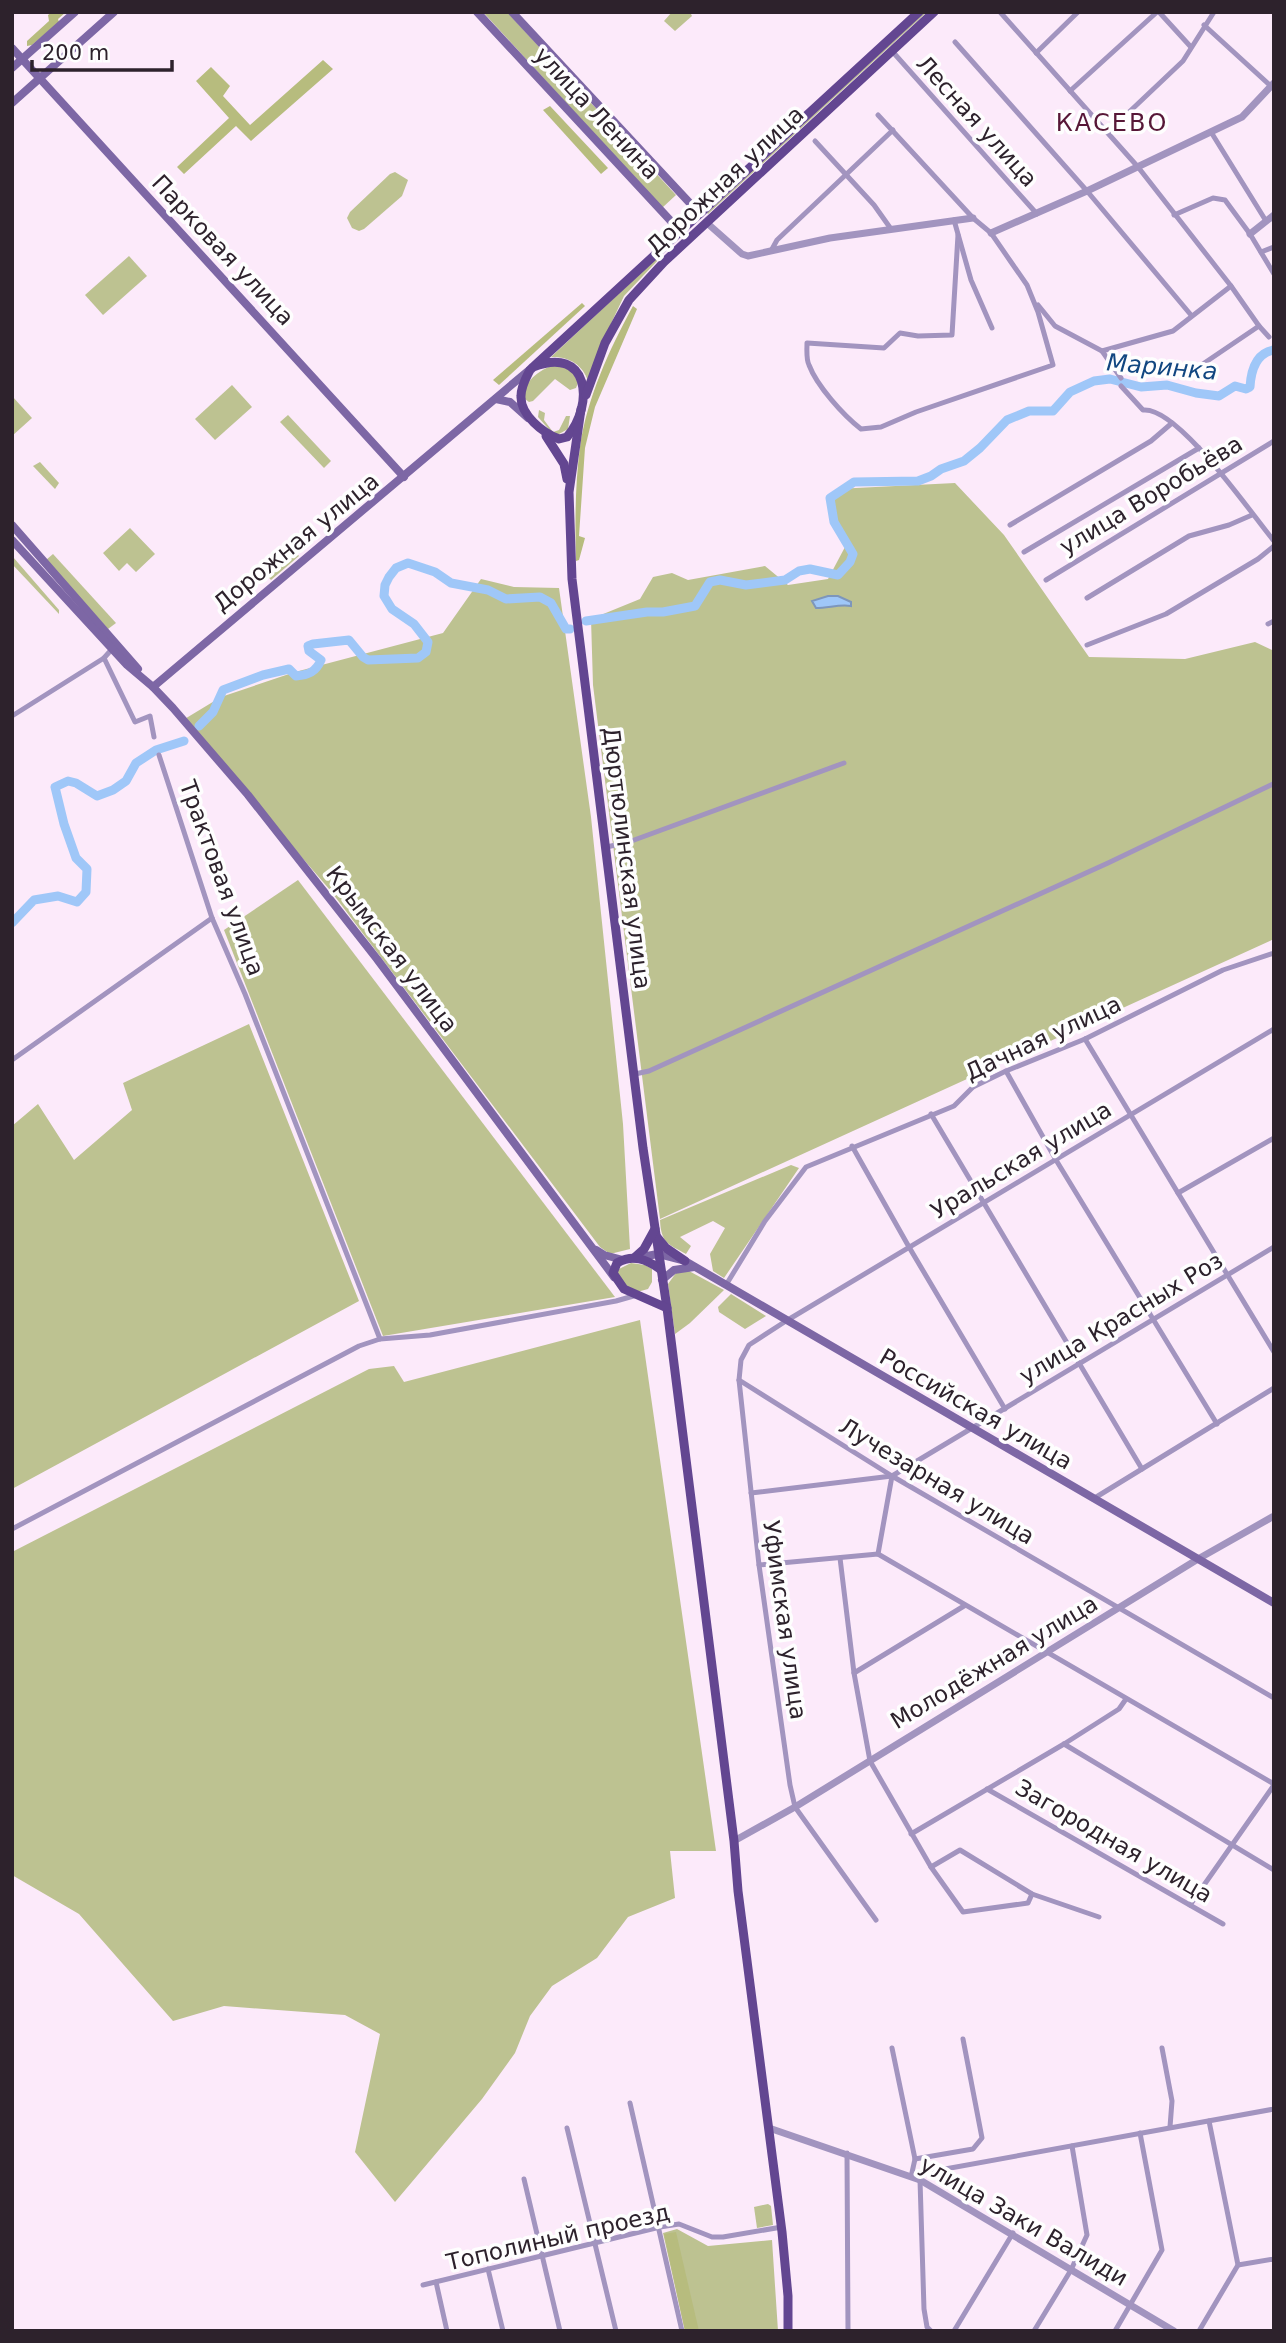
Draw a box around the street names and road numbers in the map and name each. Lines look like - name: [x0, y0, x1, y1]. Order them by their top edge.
- street label: улица Ленина: [529, 42, 665, 184]
- street label: Лесная улица: [911, 50, 1043, 192]
- street label: Дорожная улица: [641, 101, 809, 259]
- street label: Парковая улица: [147, 170, 299, 330]
- street label: улица Воробьёва: [1055, 430, 1247, 560]
- street label: Дорожная улица: [208, 467, 384, 617]
- street label: Дюртюлинская улица: [598, 725, 656, 991]
- street label: Трактовая улица: [174, 776, 269, 979]
- street label: Крымская улица: [321, 861, 463, 1037]
- street label: Дачная улица: [961, 991, 1125, 1085]
- street label: Уральская улица: [926, 1096, 1116, 1224]
- street label: улица Красных Роз: [1015, 1247, 1227, 1389]
- street label: Российская улица: [875, 1343, 1077, 1475]
- street label: Лучезарная улица: [835, 1412, 1039, 1550]
- street label: Уфимская улица: [758, 1519, 812, 1721]
- street label: Молодёжная улица: [886, 1590, 1102, 1734]
- street label: Загородная улица: [1011, 1774, 1217, 1908]
- street label: улица Заки Валиди: [915, 2151, 1133, 2291]
- street label: Тополиный проезд: [443, 2199, 672, 2276]

